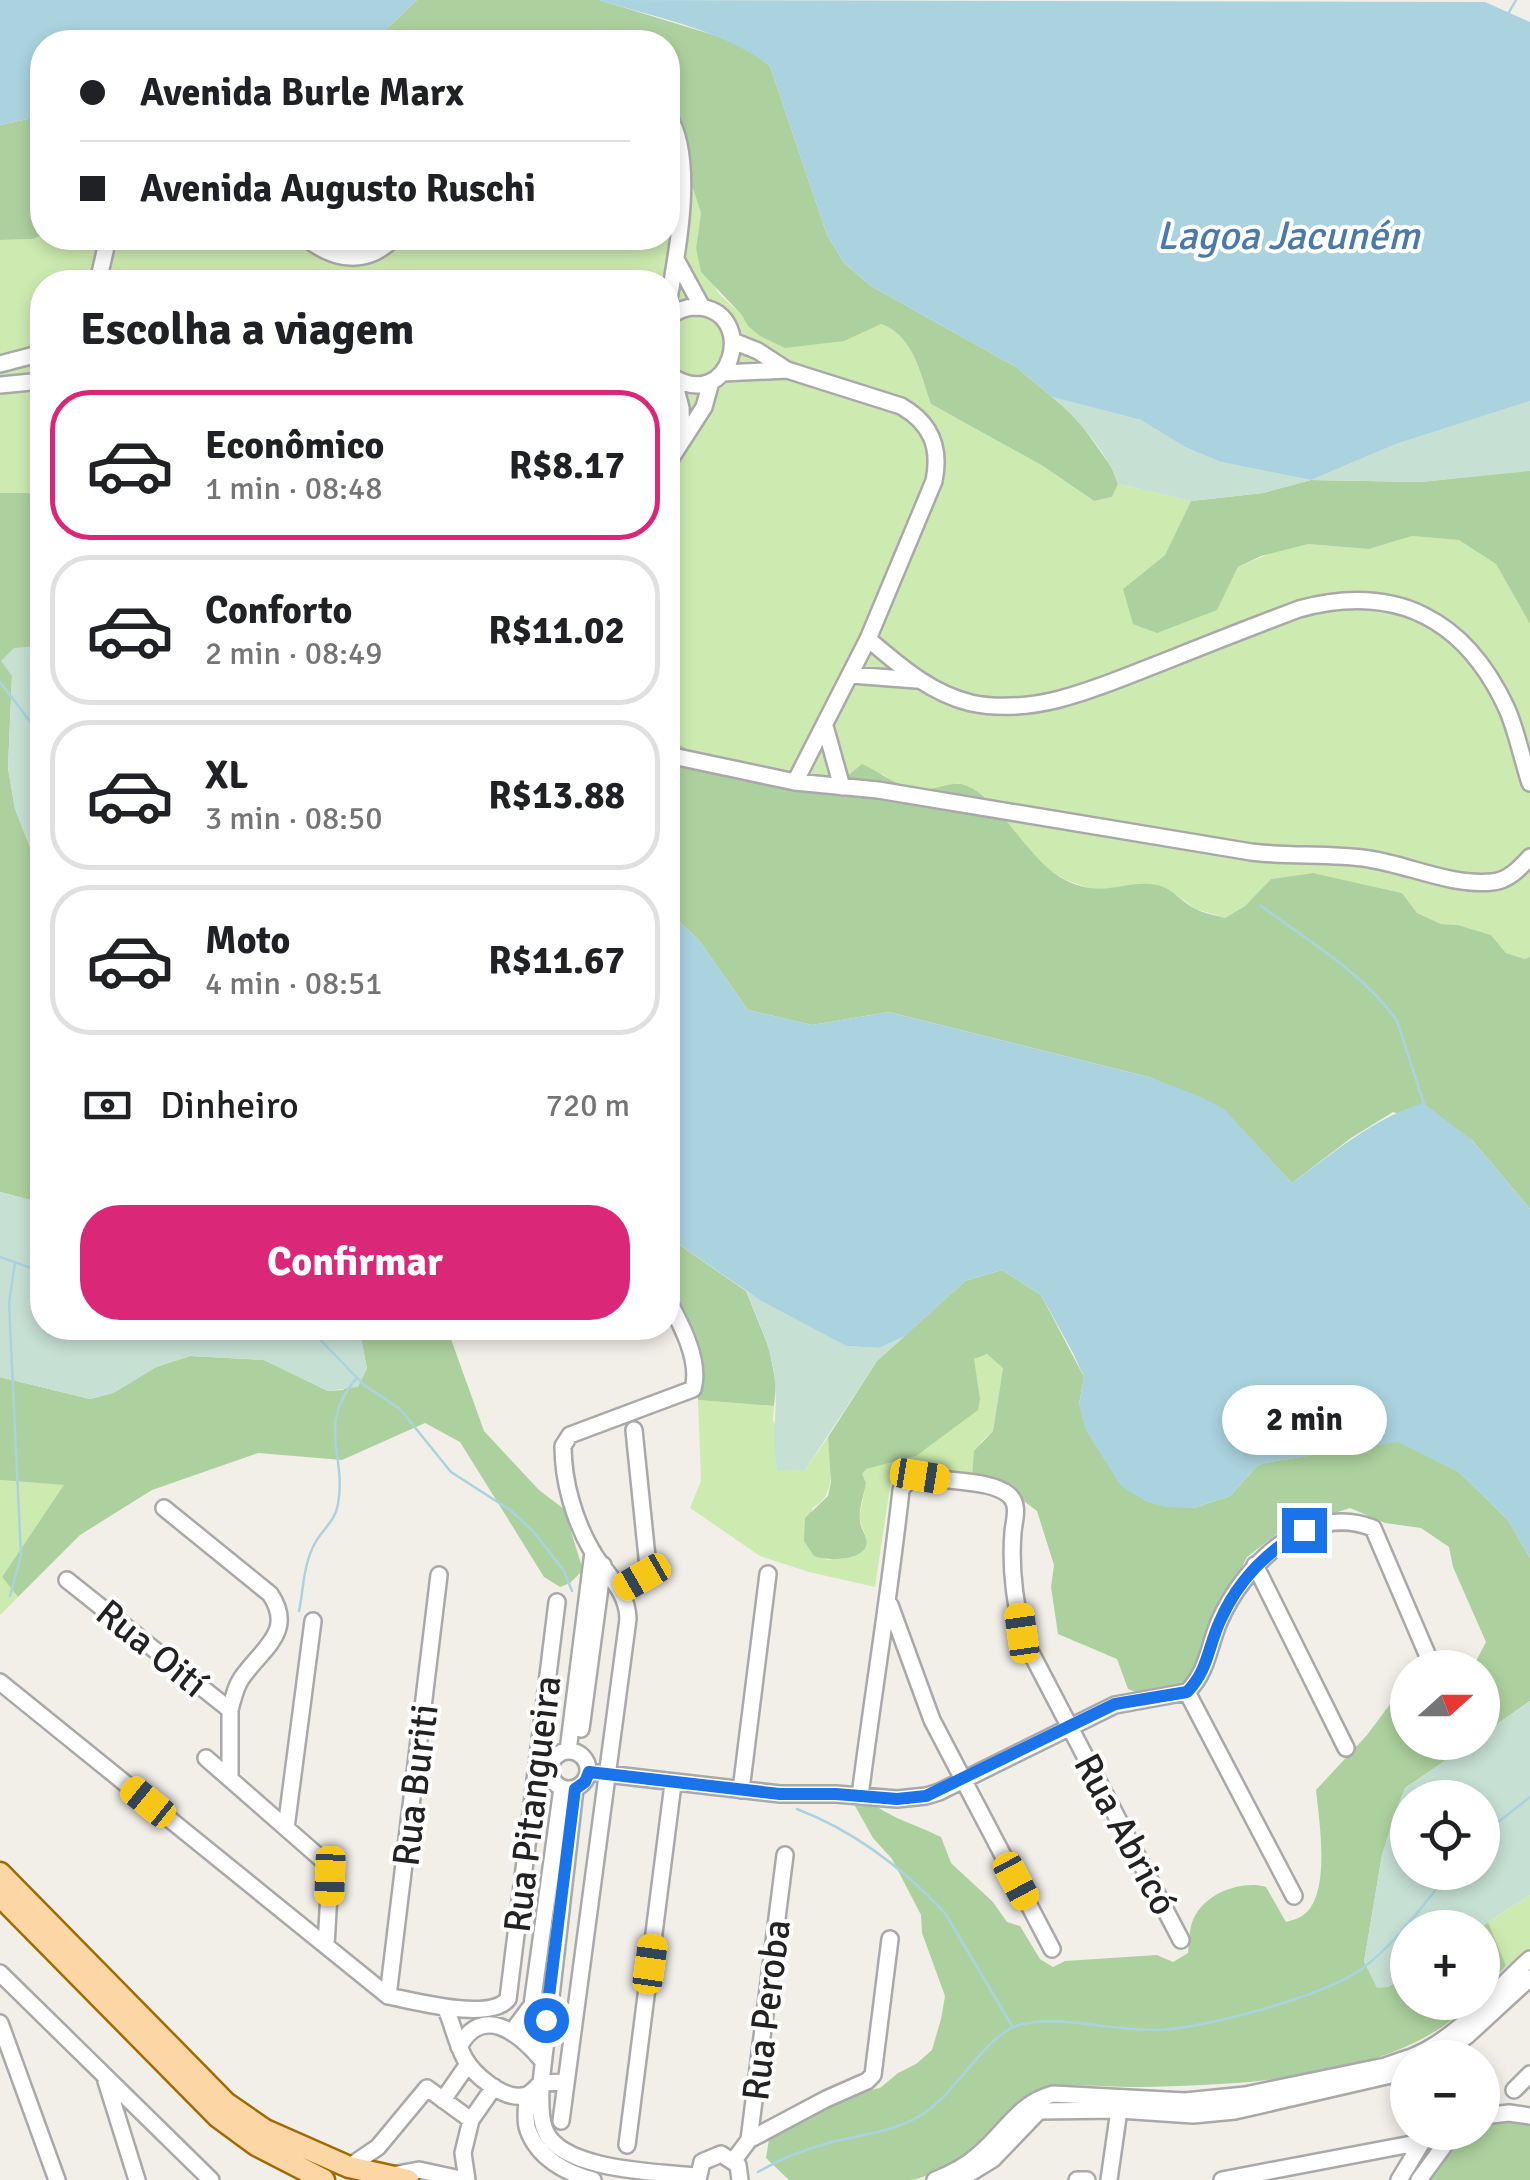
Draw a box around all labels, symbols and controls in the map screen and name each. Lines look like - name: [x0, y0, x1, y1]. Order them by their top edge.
- text: Avenida Burle Marx: [140, 69, 464, 116]
- text: Avenida Augusto Ruschi: [140, 165, 536, 212]
- water label: Lagoa Jacuném: [1156, 211, 1421, 261]
- text: Escolha a viagem: [80, 302, 414, 357]
- icon: car: [85, 420, 175, 510]
- text: Econômico: [205, 422, 384, 469]
- text: R$8.17: [509, 442, 625, 489]
- text: 1 min · 08:48: [205, 469, 383, 508]
- icon: car: [85, 585, 175, 675]
- text: Conforto: [205, 587, 352, 634]
- text: R$11.02: [488, 607, 625, 654]
- text: 2 min · 08:49: [205, 634, 383, 673]
- icon: car: [85, 750, 175, 840]
- text: XL: [205, 752, 248, 799]
- text: R$13.88: [488, 772, 625, 819]
- text: 3 min · 08:50: [205, 799, 383, 838]
- icon: car: [85, 915, 175, 1005]
- text: Moto: [205, 917, 290, 964]
- text: R$11.67: [488, 937, 625, 984]
- text: 4 min · 08:51: [205, 964, 383, 1003]
- icon: cash: [80, 1078, 135, 1133]
- text: Dinheiro: [160, 1082, 299, 1129]
- text: 720 m: [546, 1086, 630, 1125]
- button: Confirmar: [80, 1205, 630, 1320]
- callout: 2 min: [1222, 1385, 1386, 1455]
- text: 2 min: [1266, 1400, 1343, 1439]
- car: [888, 1456, 952, 1496]
- route end: [1282, 1508, 1327, 1553]
- car: [609, 1549, 675, 1605]
- street label: Rua Oití: [87, 1589, 217, 1708]
- car: [1003, 1601, 1041, 1665]
- north arrow: [1390, 1650, 1500, 1760]
- map controls: [1390, 1650, 1500, 2150]
- street label: Rua Pitangueira: [493, 1673, 572, 1935]
- street label: Rua Buriti: [382, 1701, 449, 1869]
- street label: Rua Abricó: [1063, 1745, 1188, 1923]
- car: [115, 1771, 181, 1833]
- button: locate: [1390, 1780, 1500, 1890]
- car: [314, 1845, 346, 1907]
- car: [989, 1847, 1043, 1915]
- button: +: [1390, 1910, 1500, 2020]
- street label: Rua Peroba: [732, 1917, 801, 2103]
- car: [631, 1932, 669, 1996]
- route start: [524, 1998, 569, 2043]
- button: −: [1390, 2040, 1500, 2150]

